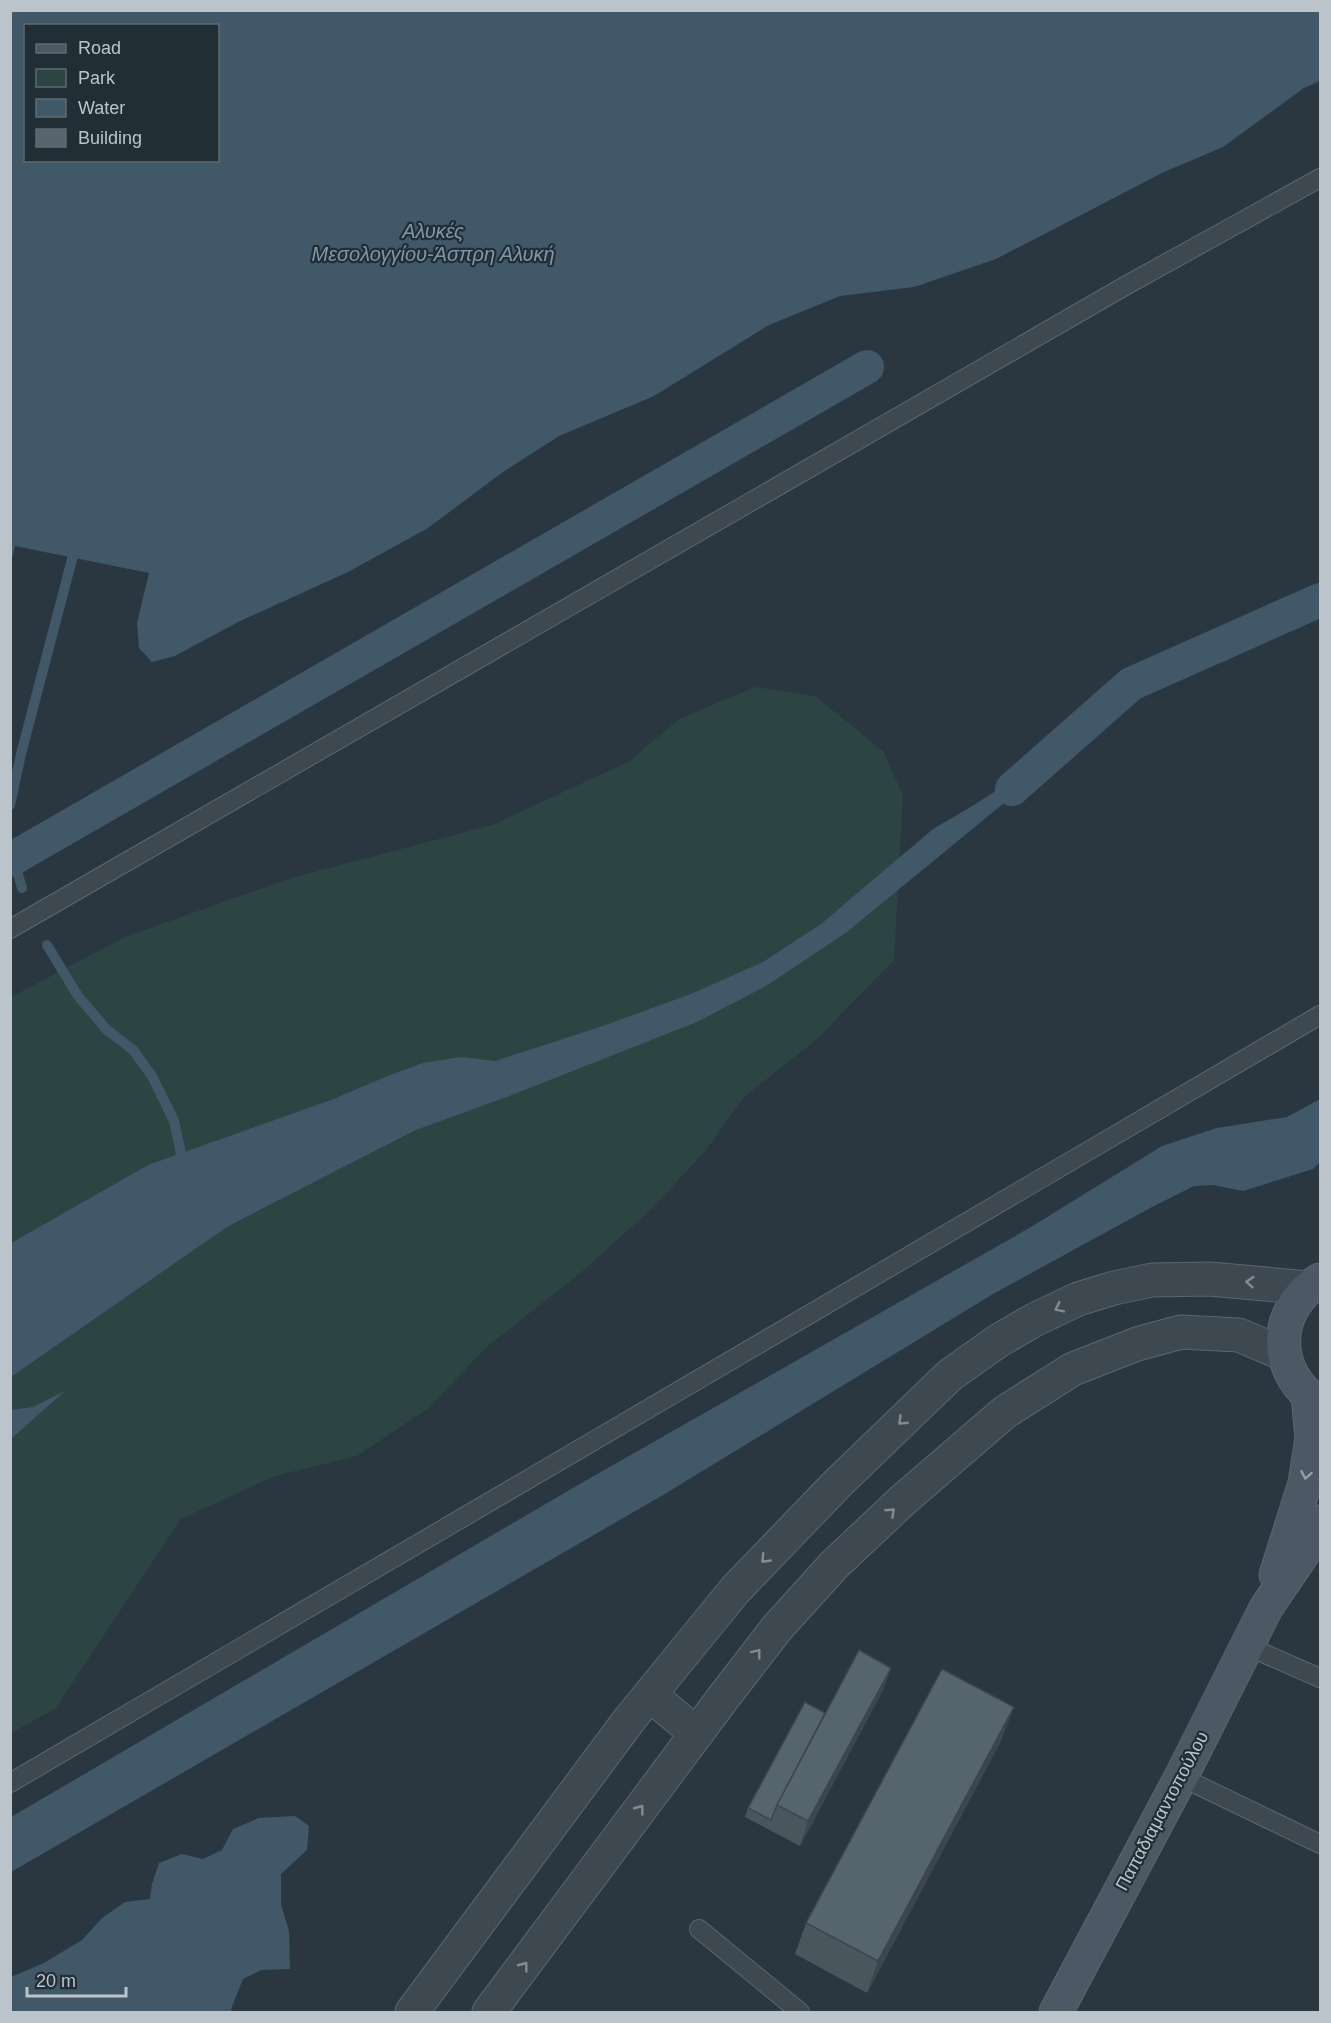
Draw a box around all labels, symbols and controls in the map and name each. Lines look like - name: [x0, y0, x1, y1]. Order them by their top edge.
- legend: [24, 24, 219, 162]
- text: Road: [78, 38, 121, 58]
- text: Park: [78, 68, 116, 88]
- text: Water: [78, 98, 125, 118]
- text: Building: [78, 128, 142, 148]
- water label: Αλυκές Μεσολογγίου-Άσπρη Αλυκή: [312, 220, 555, 265]
- one-way arrow: [1245, 1276, 1254, 1289]
- one-way arrow: [1055, 1300, 1066, 1312]
- one-way arrow: [899, 1414, 909, 1425]
- one-way arrow: [1300, 1470, 1313, 1480]
- one-way arrow: [883, 1508, 894, 1519]
- one-way arrow: [761, 1552, 772, 1563]
- one-way arrow: [750, 1649, 761, 1660]
- street label: Παπαδιαμαντοπούλου: [1112, 1728, 1212, 1894]
- one-way arrow: [633, 1804, 644, 1815]
- scale bar: [27, 1960, 126, 1998]
- one-way arrow: [516, 1961, 527, 1972]
- text: 20 m: [36, 1971, 76, 1991]

